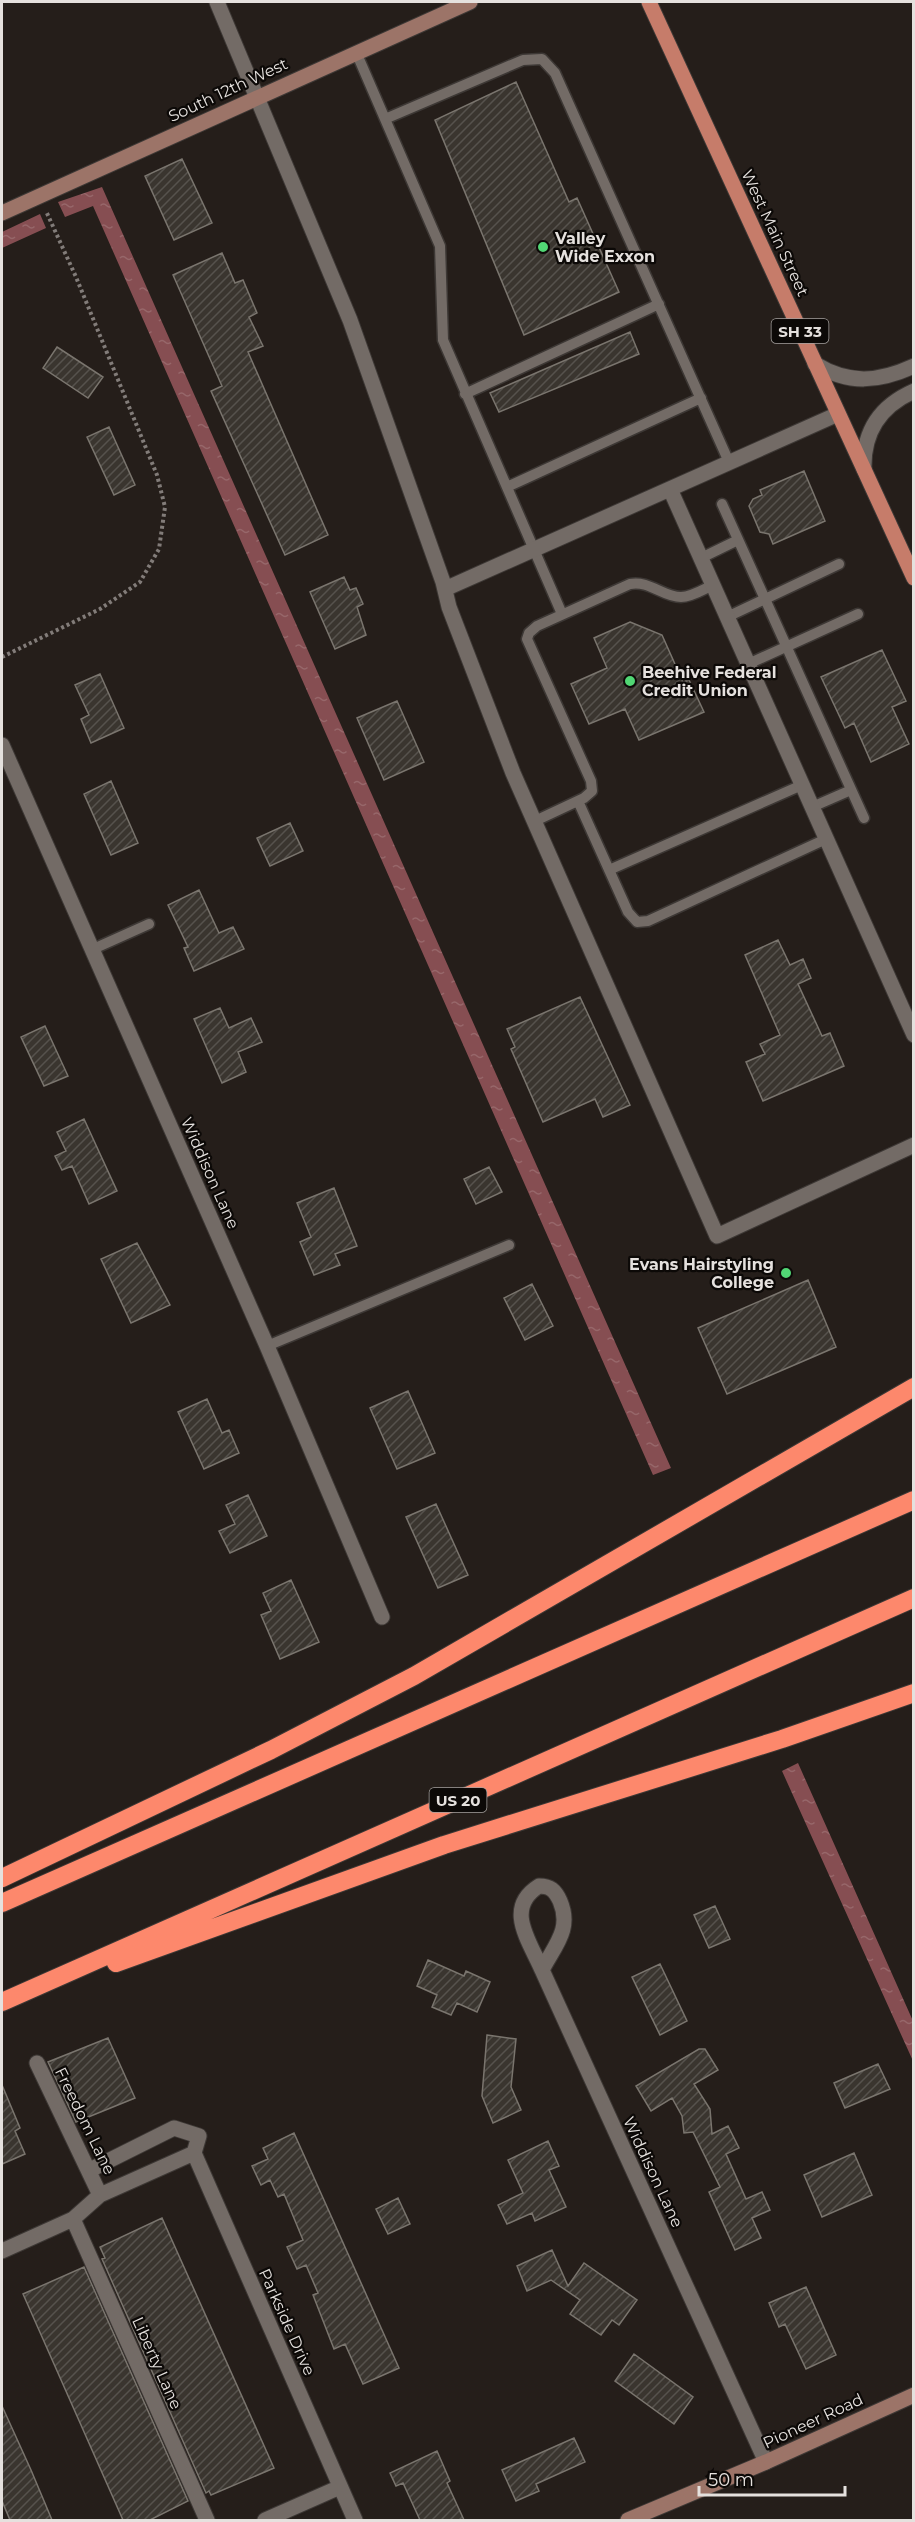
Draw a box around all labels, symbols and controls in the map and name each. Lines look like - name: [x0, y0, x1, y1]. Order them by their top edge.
- street label: South 12th West: [165, 54, 291, 126]
- street label: West Main Street: [737, 167, 813, 300]
- place label: Valley Wide Exxon: [554, 229, 655, 266]
- marker: Valley Wide Exxon: [536, 240, 550, 254]
- road number: SH 33: [772, 319, 828, 343]
- place label: Beehive Federal Credit Union: [642, 663, 777, 700]
- marker: Beehive Federal Credit Union: [623, 674, 637, 688]
- street label: Widdison Lane: [177, 1114, 243, 1232]
- place label: Evans Hairstyling College: [629, 1255, 774, 1292]
- marker: Evans Hairstyling College: [779, 1266, 793, 1280]
- road number: US 20: [430, 1788, 486, 1812]
- street label: Freedom Lane: [51, 2064, 119, 2178]
- street label: Widdison Lane: [619, 2114, 687, 2230]
- street label: Parkside Drive: [255, 2266, 319, 2378]
- street label: Liberty Lane: [128, 2314, 186, 2412]
- street label: Pioneer Road: [760, 2389, 866, 2453]
- scale bar: [699, 2459, 844, 2497]
- text: 50 m: [708, 2469, 754, 2491]

